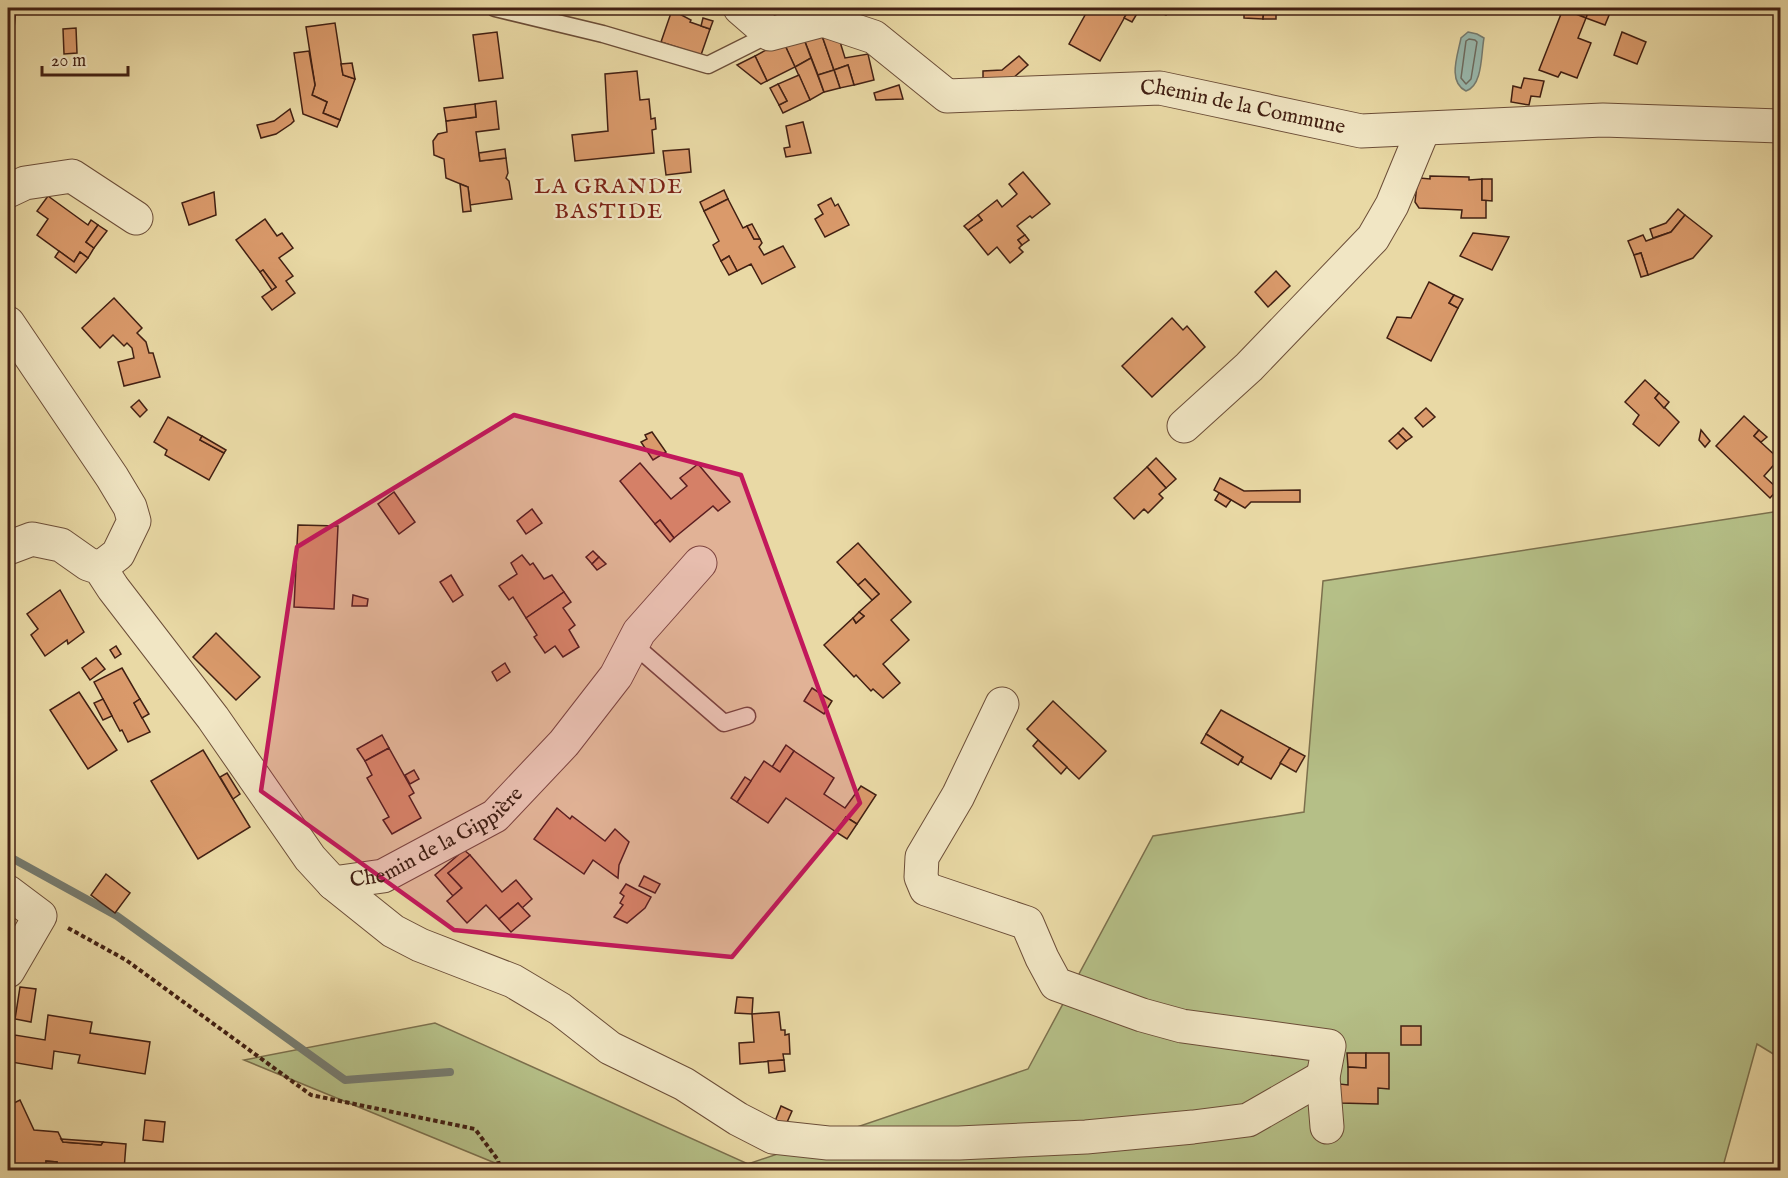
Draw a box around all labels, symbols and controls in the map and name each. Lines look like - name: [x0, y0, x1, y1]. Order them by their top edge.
- scale bar: [42, 39, 128, 77]
- text: 20 m: [51, 50, 86, 73]
- street label: Chemin de la Commune: [1140, 74, 1348, 141]
- district label: LA GRANDE BASTIDE: [534, 173, 684, 226]
- street label: Chemin de la Gippière: [348, 781, 529, 894]

